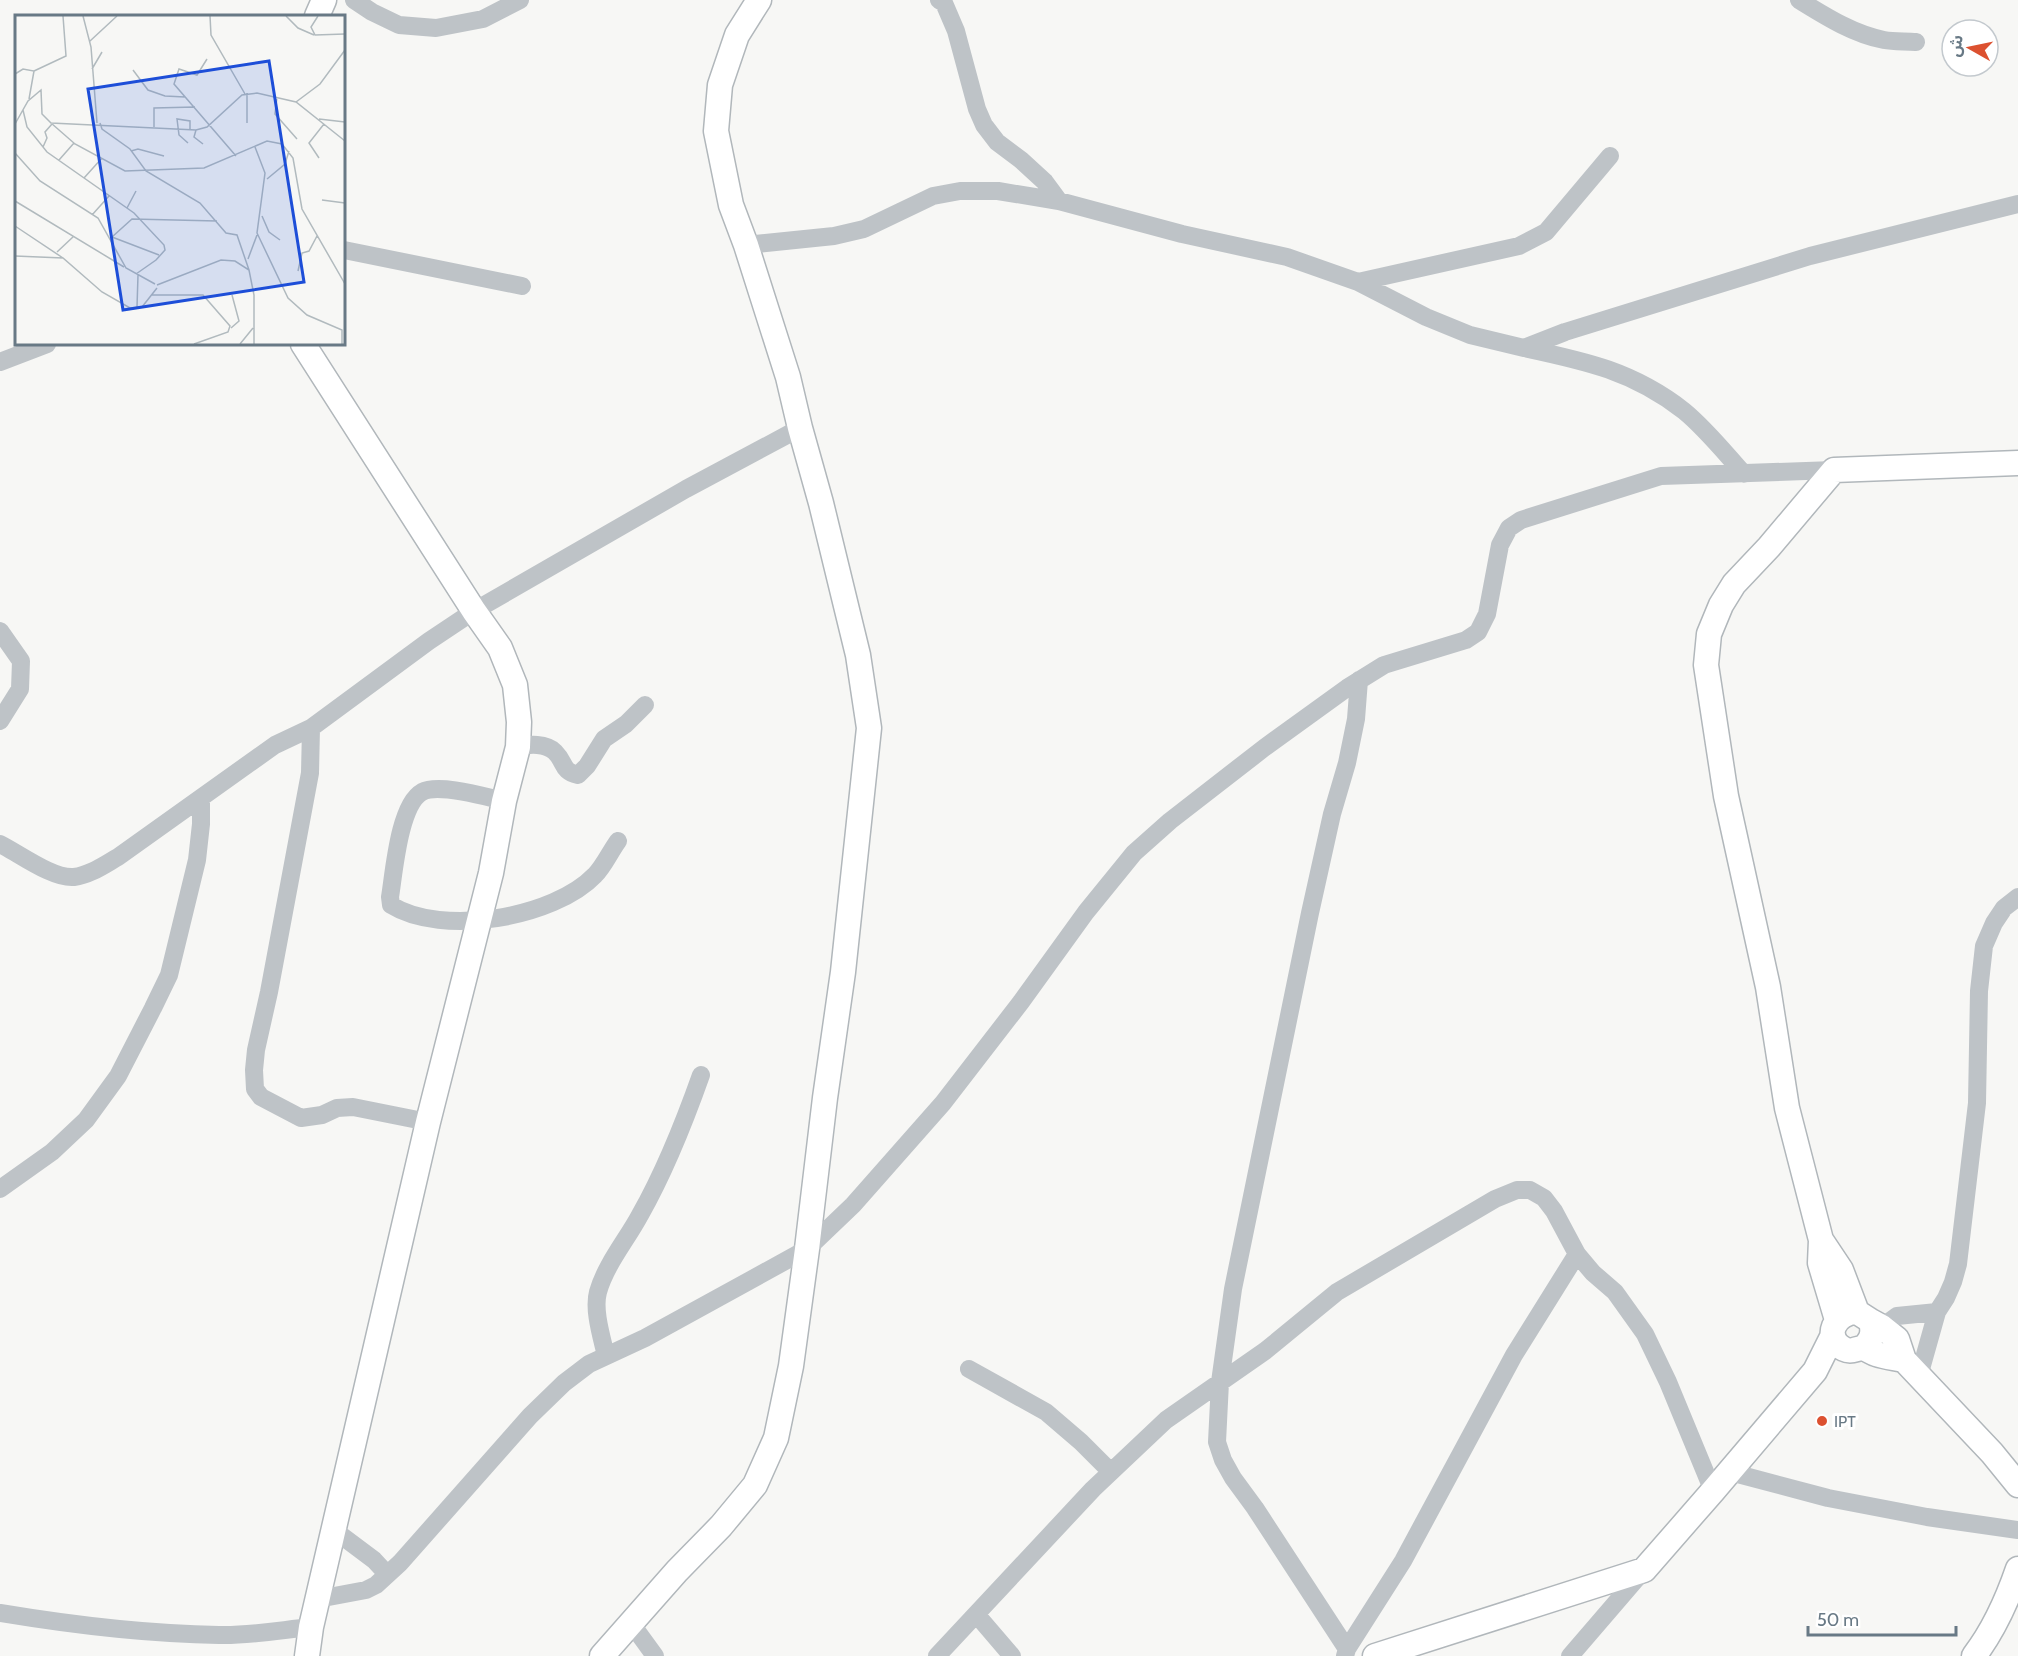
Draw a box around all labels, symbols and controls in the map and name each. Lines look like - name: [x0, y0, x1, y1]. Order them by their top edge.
- inset map: [15, 15, 345, 345]
- north arrow: [1940, 18, 2000, 78]
- text: ش: [1945, 33, 1967, 58]
- place label: IPT: [1834, 1412, 1856, 1431]
- marker: IPT: [1815, 1414, 1829, 1428]
- scale bar: [1808, 1599, 1956, 1637]
- text: 50 m: [1817, 1609, 1859, 1631]

